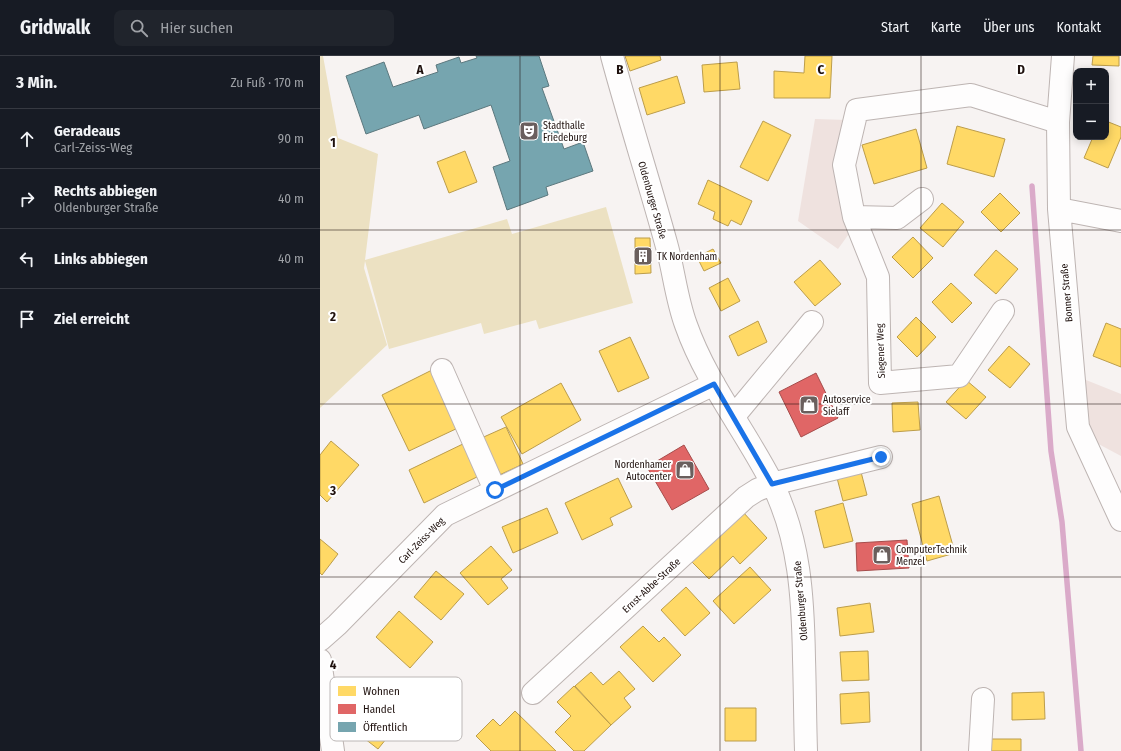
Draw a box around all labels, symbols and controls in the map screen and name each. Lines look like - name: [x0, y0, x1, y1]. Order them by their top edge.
- search box: [114, 10, 394, 46]
- text: Gridwalk: [20, 16, 90, 39]
- icon: search: [128, 17, 150, 39]
- text: Hier suchen: [160, 19, 233, 37]
- text: Start: [881, 19, 909, 36]
- text: Karte: [931, 19, 961, 36]
- text: Über uns: [983, 19, 1035, 36]
- text: Kontakt: [1057, 19, 1101, 36]
- text: A: [415, 62, 424, 77]
- text: B: [616, 62, 624, 77]
- text: C: [818, 62, 825, 77]
- text: D: [1017, 62, 1025, 77]
- map controls: [1073, 68, 1109, 140]
- button: +: [1073, 68, 1109, 104]
- text: 3 Min.: [16, 72, 57, 93]
- text: Zu Fuß · 170 m: [230, 75, 304, 90]
- button: −: [1073, 104, 1109, 140]
- theatre icon: Stadthalle Friedeburg: [518, 120, 540, 142]
- place label: Stadthalle Friedeburg: [543, 120, 587, 144]
- text: Geradeaus: [54, 122, 120, 140]
- icon: ahead: [16, 128, 38, 150]
- text: 90 m: [278, 131, 304, 146]
- text: 1: [330, 135, 336, 150]
- text: Carl-Zeiss-Weg: [54, 140, 132, 155]
- street label: Oldenburger Straße: [635, 160, 669, 241]
- text: Rechts abbiegen: [54, 182, 157, 200]
- icon: right: [16, 188, 38, 210]
- text: 40 m: [278, 191, 304, 206]
- text: Oldenburger Straße: [54, 200, 158, 215]
- building icon: TK Nordenham: [632, 245, 654, 267]
- icon: left: [16, 248, 38, 270]
- text: Links abbiegen: [54, 250, 148, 268]
- text: 40 m: [278, 251, 304, 266]
- place label: TK Nordenham: [657, 251, 717, 263]
- street label: Bonner Straße: [1058, 263, 1076, 323]
- icon: arrive: [16, 308, 38, 330]
- text: 2: [329, 309, 336, 324]
- text: Ziel erreicht: [54, 310, 129, 328]
- street label: Siegener Weg: [874, 323, 888, 379]
- shop icon: Autoservice Sielaff: [798, 394, 820, 416]
- place label: Autoservice Sielaff: [823, 394, 871, 418]
- route end: [872, 448, 890, 466]
- place label: Nordenhamer Autocenter: [615, 459, 672, 483]
- shop icon: Nordenhamer Autocenter: [674, 459, 696, 481]
- route start: [486, 481, 504, 499]
- text: 3: [329, 483, 336, 498]
- street label: Carl-Zeiss-Weg: [396, 515, 447, 566]
- shop icon: ComputerTechnik Menzel: [871, 544, 893, 566]
- place label: ComputerTechnik Menzel: [896, 544, 967, 568]
- street label: Ernst-Abbe-Straße: [620, 556, 683, 616]
- street label: Oldenburger Straße: [792, 560, 810, 641]
- text: 4: [330, 657, 337, 672]
- legend: [330, 677, 462, 741]
- text: Wohnen: [363, 685, 400, 698]
- text: Handel: [363, 703, 395, 716]
- text: Öffentlich: [363, 721, 407, 734]

